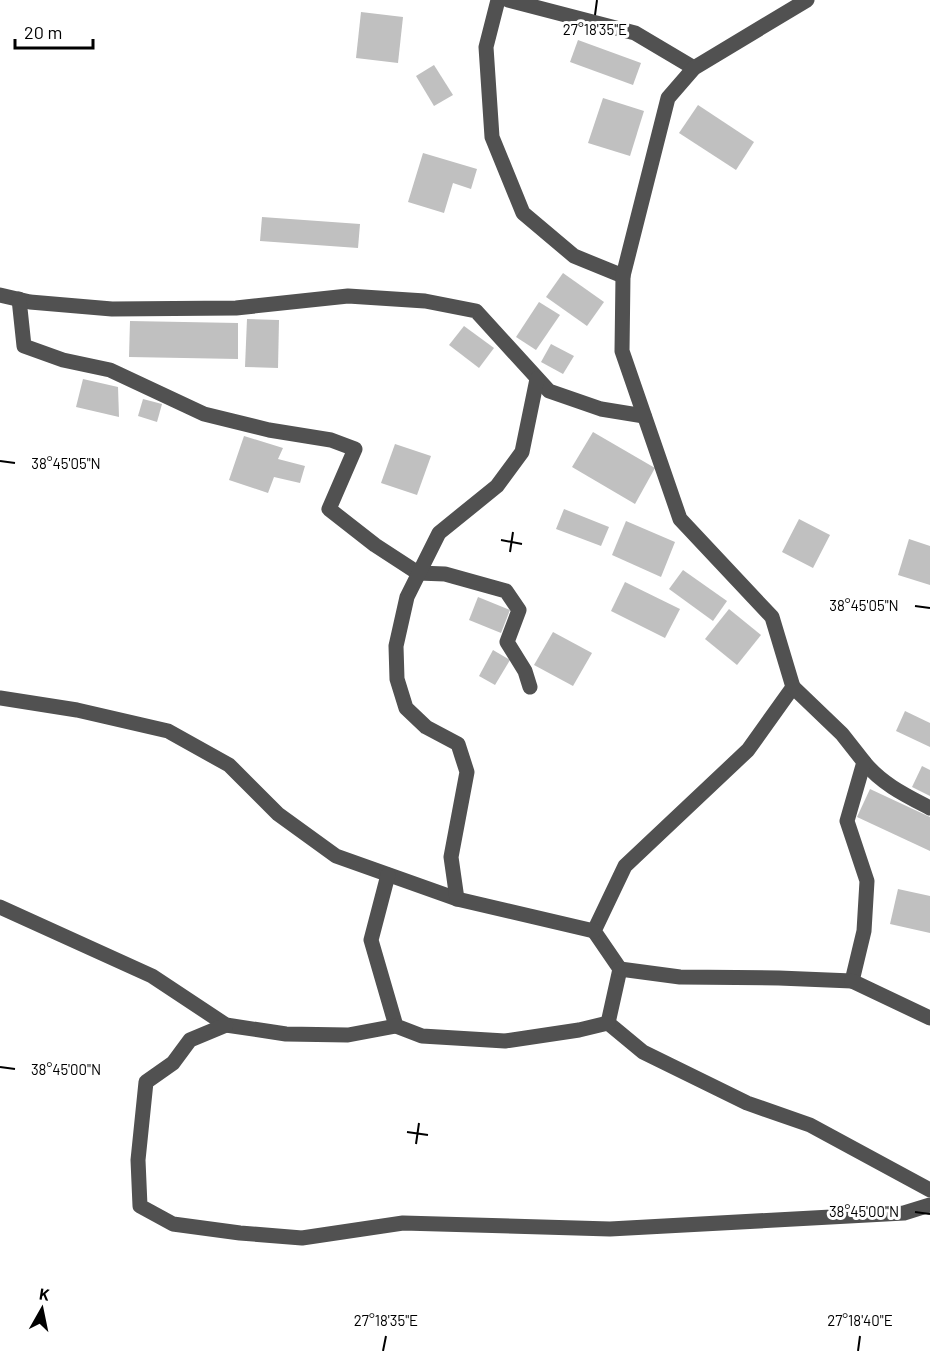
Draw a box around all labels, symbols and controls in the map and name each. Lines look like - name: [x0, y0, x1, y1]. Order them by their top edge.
- scale bar: [15, 12, 93, 50]
- text: 27°18'35"E: [563, 20, 627, 38]
- text: 20 m: [24, 21, 62, 43]
- text: 38°45'05"N: [31, 454, 101, 472]
- text: 38°45'05"N: [829, 596, 899, 614]
- text: 38°45'00"N: [31, 1060, 101, 1078]
- text: 38°45'00"N: [829, 1202, 899, 1220]
- north arrow: [12, 1279, 72, 1339]
- text: K: [38, 1284, 51, 1304]
- text: 27°18'35"E: [354, 1311, 418, 1329]
- text: 27°18'40"E: [827, 1311, 893, 1329]

